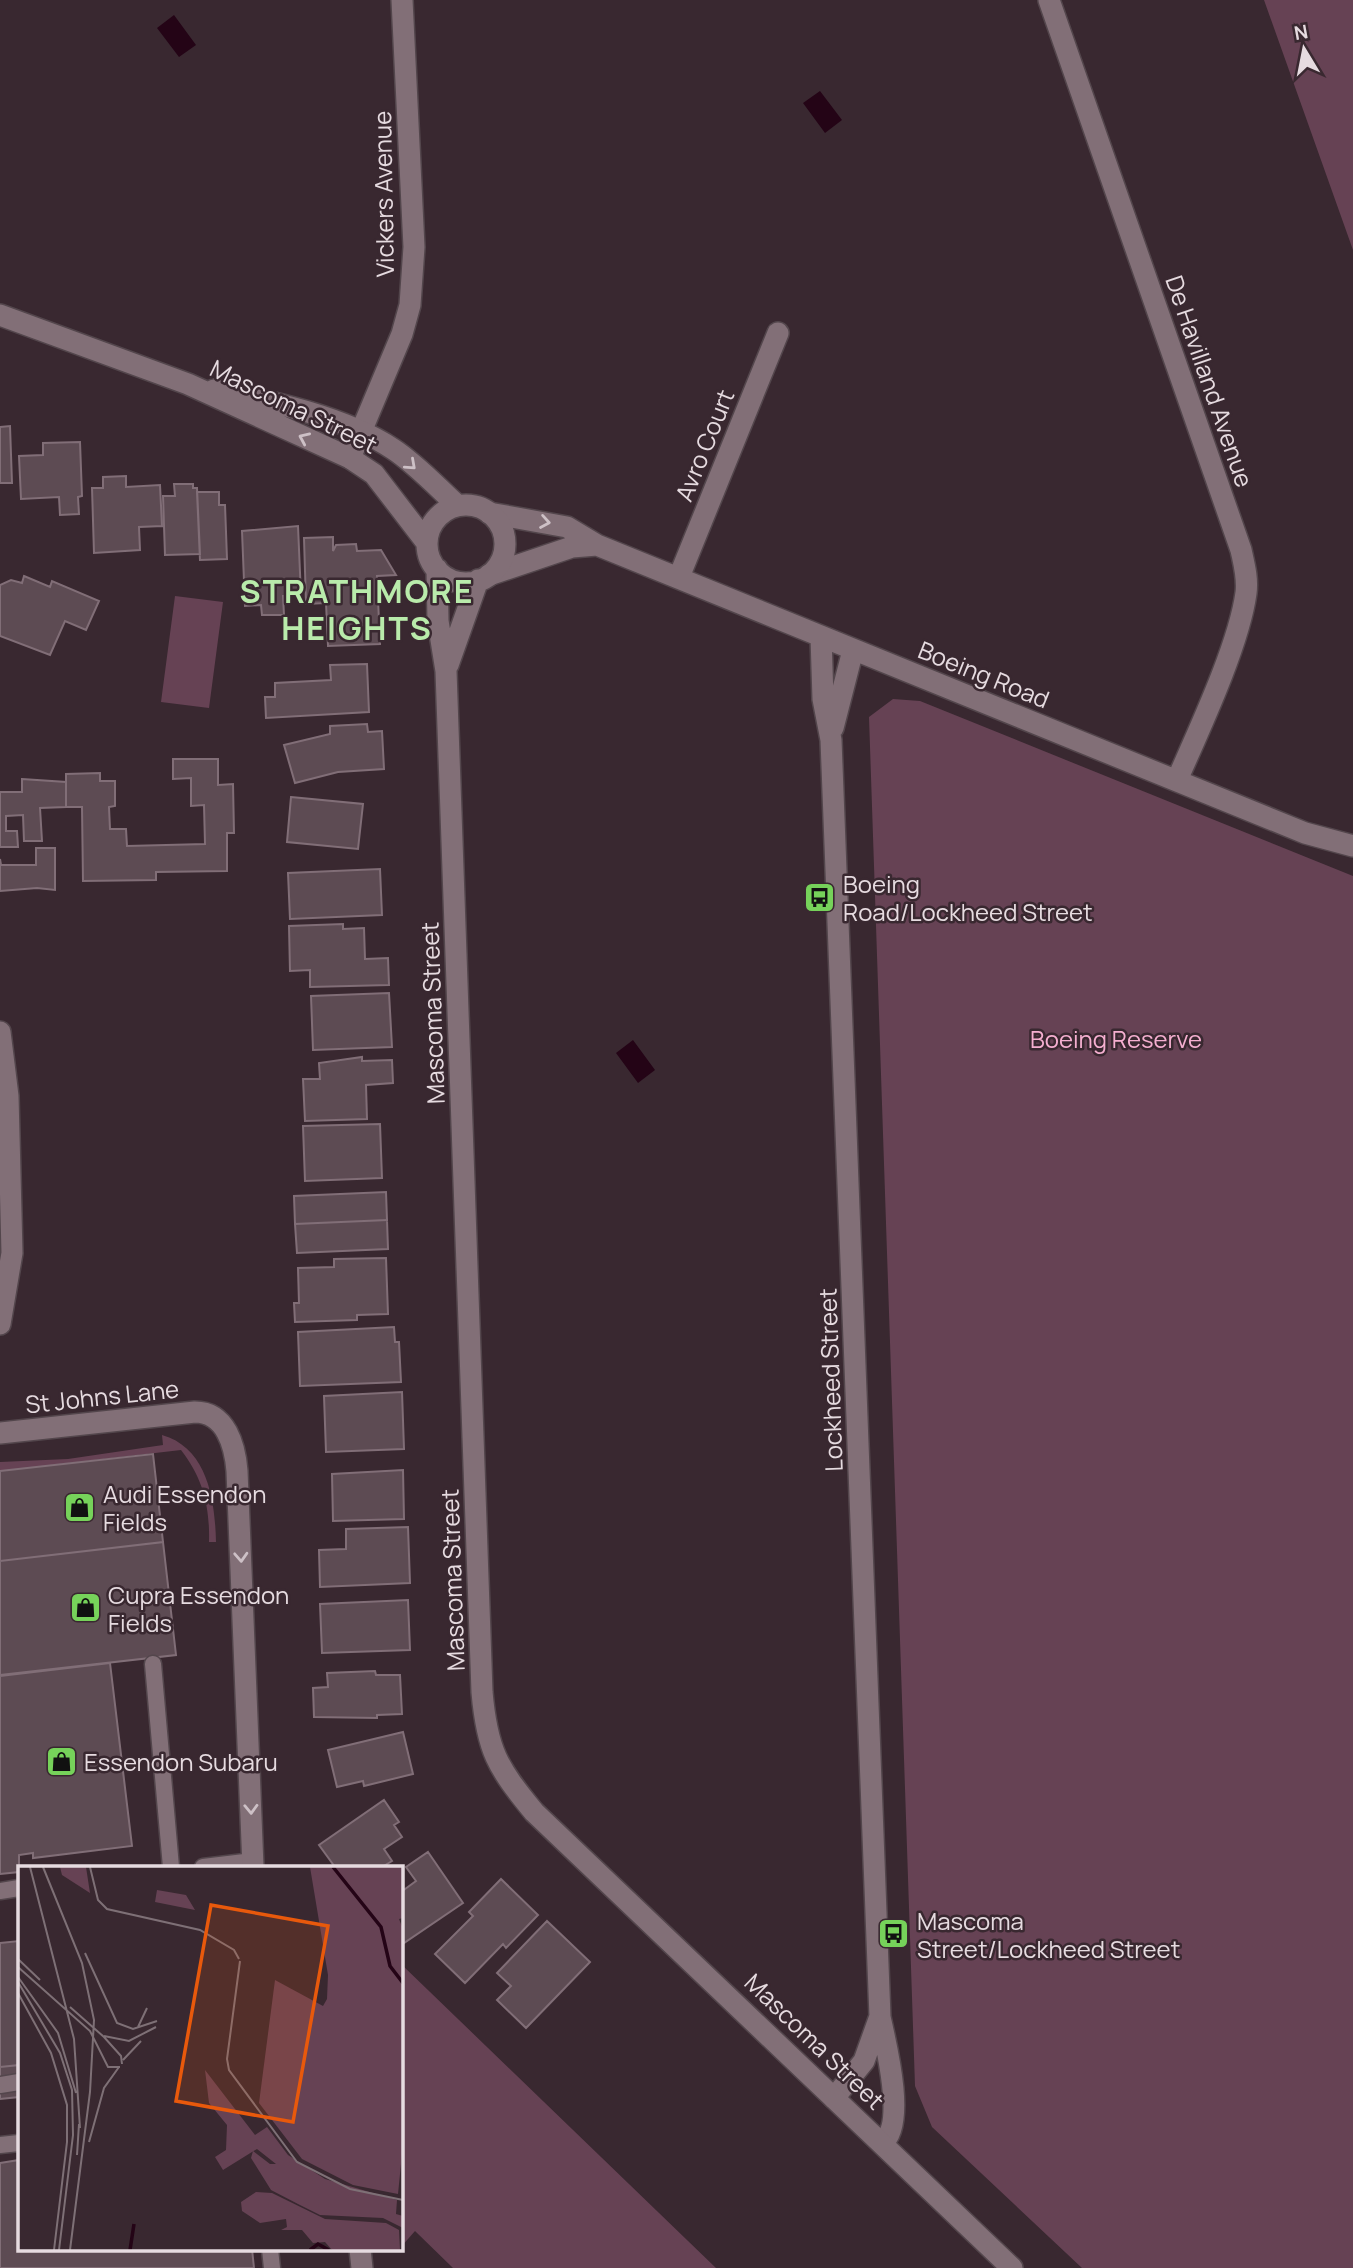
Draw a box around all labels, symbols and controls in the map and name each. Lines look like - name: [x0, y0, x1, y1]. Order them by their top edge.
- north arrow: [1269, 14, 1339, 84]
- text: N: [1292, 18, 1310, 46]
- street label: Vickers Avenue: [365, 111, 401, 277]
- street label: De Havilland Avenue: [1158, 271, 1262, 491]
- street label: Mascoma Street: [205, 351, 383, 461]
- street label: Avro Court: [667, 384, 741, 506]
- one-way arrow: [299, 432, 311, 446]
- one-way arrow: [403, 456, 416, 469]
- one-way arrow: [539, 514, 551, 529]
- district label: STRATHMORE HEIGHTS: [240, 569, 474, 650]
- street label: Boeing Road: [914, 633, 1054, 715]
- place label: Boeing Road/Lockheed Street: [843, 867, 1093, 928]
- bus stop icon: Boeing Road/Lockheed Street: [803, 880, 837, 914]
- street label: Mascoma Street: [412, 921, 452, 1105]
- park label: Boeing Reserve: [1030, 1022, 1202, 1055]
- street label: Lockheed Street: [810, 1288, 850, 1472]
- street label: St Johns Lane: [24, 1372, 180, 1420]
- place label: Audi Essendon Fields: [103, 1477, 266, 1538]
- street label: Mascoma Street: [432, 1488, 472, 1672]
- shop icon: Audi Essendon Fields: [63, 1490, 97, 1524]
- one-way arrow: [234, 1551, 249, 1562]
- place label: Cupra Essendon Fields: [108, 1578, 289, 1639]
- shop icon: Cupra Essendon Fields: [68, 1591, 102, 1625]
- shop icon: Essendon Subaru: [44, 1744, 78, 1778]
- place label: Essendon Subaru: [84, 1745, 278, 1778]
- one-way arrow: [244, 1803, 259, 1814]
- inset map: [18, 1866, 402, 2250]
- place label: Mascoma Street/Lockheed Street: [917, 1904, 1180, 1965]
- bus stop icon: Mascoma Street/Lockheed Street: [877, 1917, 911, 1951]
- street label: Mascoma Street: [738, 1966, 892, 2116]

